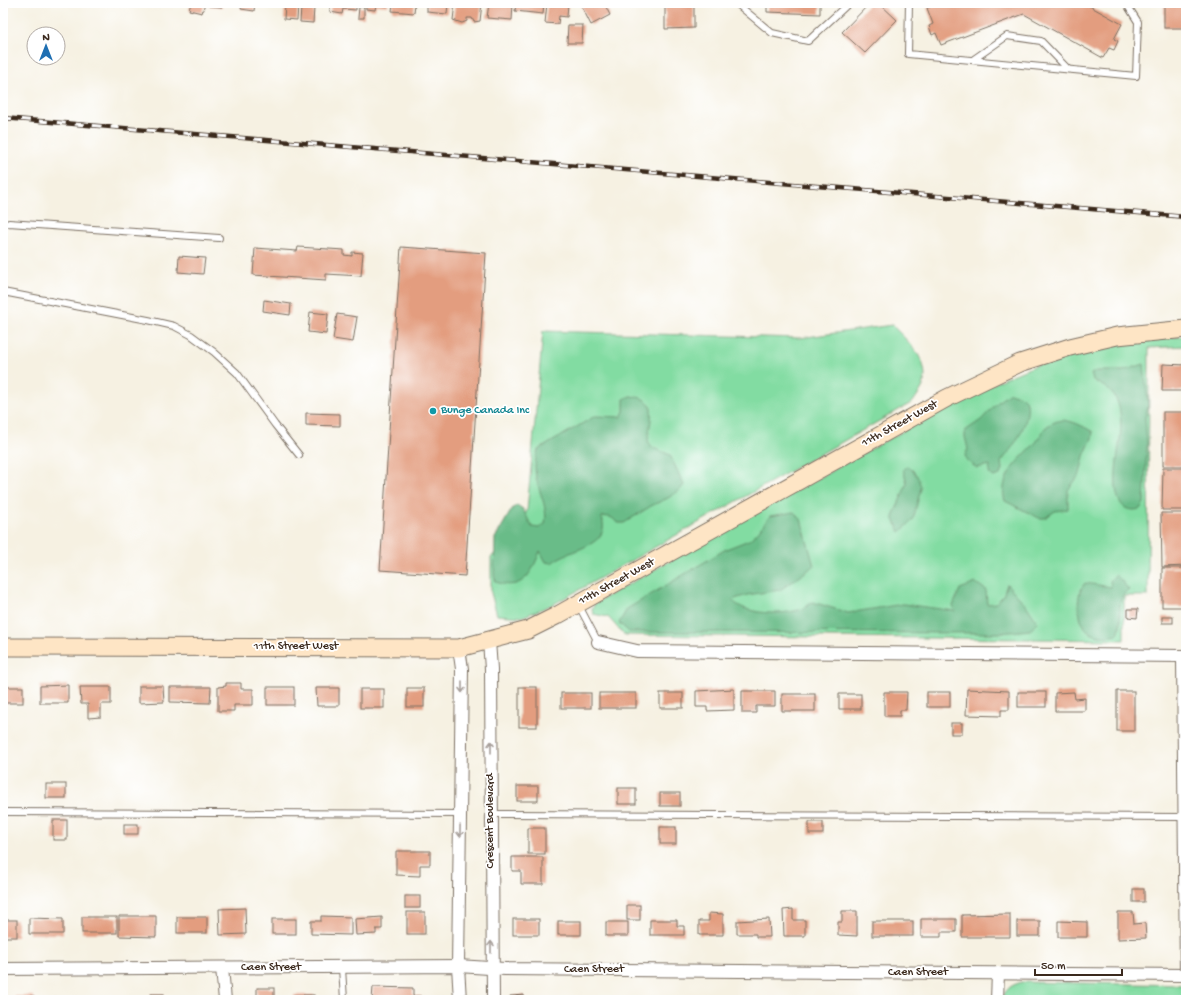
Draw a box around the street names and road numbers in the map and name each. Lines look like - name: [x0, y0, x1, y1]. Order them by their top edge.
- street label: 11th Street West: [859, 397, 941, 451]
- street label: 11th Street West: [576, 555, 658, 609]
- street label: 11th Street West: [253, 640, 339, 654]
- street label: Crescent Boulevard: [484, 772, 498, 869]
- street label: Caen Street: [241, 961, 302, 975]
- street label: Caen Street: [564, 963, 625, 977]
- street label: Caen Street: [888, 966, 949, 980]

